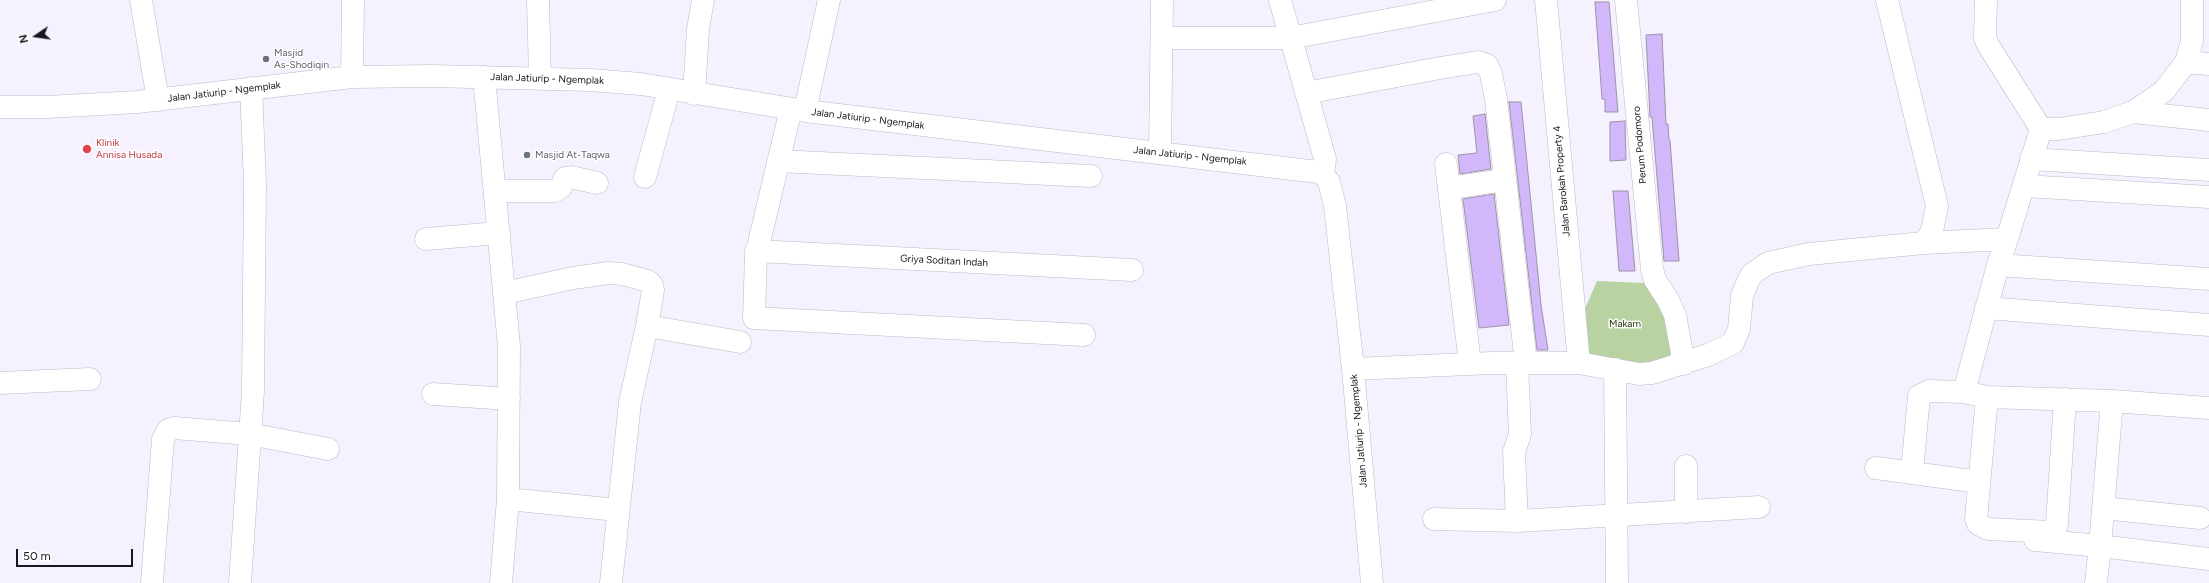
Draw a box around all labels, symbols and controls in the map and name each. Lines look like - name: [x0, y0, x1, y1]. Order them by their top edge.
- north arrow: [16, 16, 56, 56]
- text: N: [17, 33, 31, 44]
- place label: Masjid As-Shodiqin: [274, 47, 329, 70]
- marker: Masjid As-Shodiqin: [261, 54, 271, 64]
- street label: Jalan Jatiurip - Ngemplak: [490, 71, 604, 87]
- street label: Jalan Jatiurip - Ngemplak: [167, 79, 281, 105]
- street label: Jalan Jatiurip - Ngemplak: [811, 106, 925, 132]
- street label: Perum Podomoro: [1631, 106, 1649, 184]
- street label: Jalan Barokah Property 4: [1551, 125, 1573, 237]
- place label: Klinik Annisa Husada: [96, 137, 162, 160]
- marker: Klinik Annisa Husada: [81, 143, 93, 155]
- street label: Jalan Jatiurip - Ngemplak: [1133, 144, 1247, 168]
- place label: Masjid At-Taqwa: [535, 149, 610, 161]
- marker: Masjid At-Taqwa: [522, 150, 532, 160]
- street label: Griya Soditan Indah: [900, 253, 988, 269]
- park label: Makam: [1609, 318, 1641, 330]
- street label: Jalan Jatiurip - Ngemplak: [1348, 374, 1370, 488]
- scale bar: [18, 541, 135, 567]
- text: 50 m: [23, 549, 51, 563]

